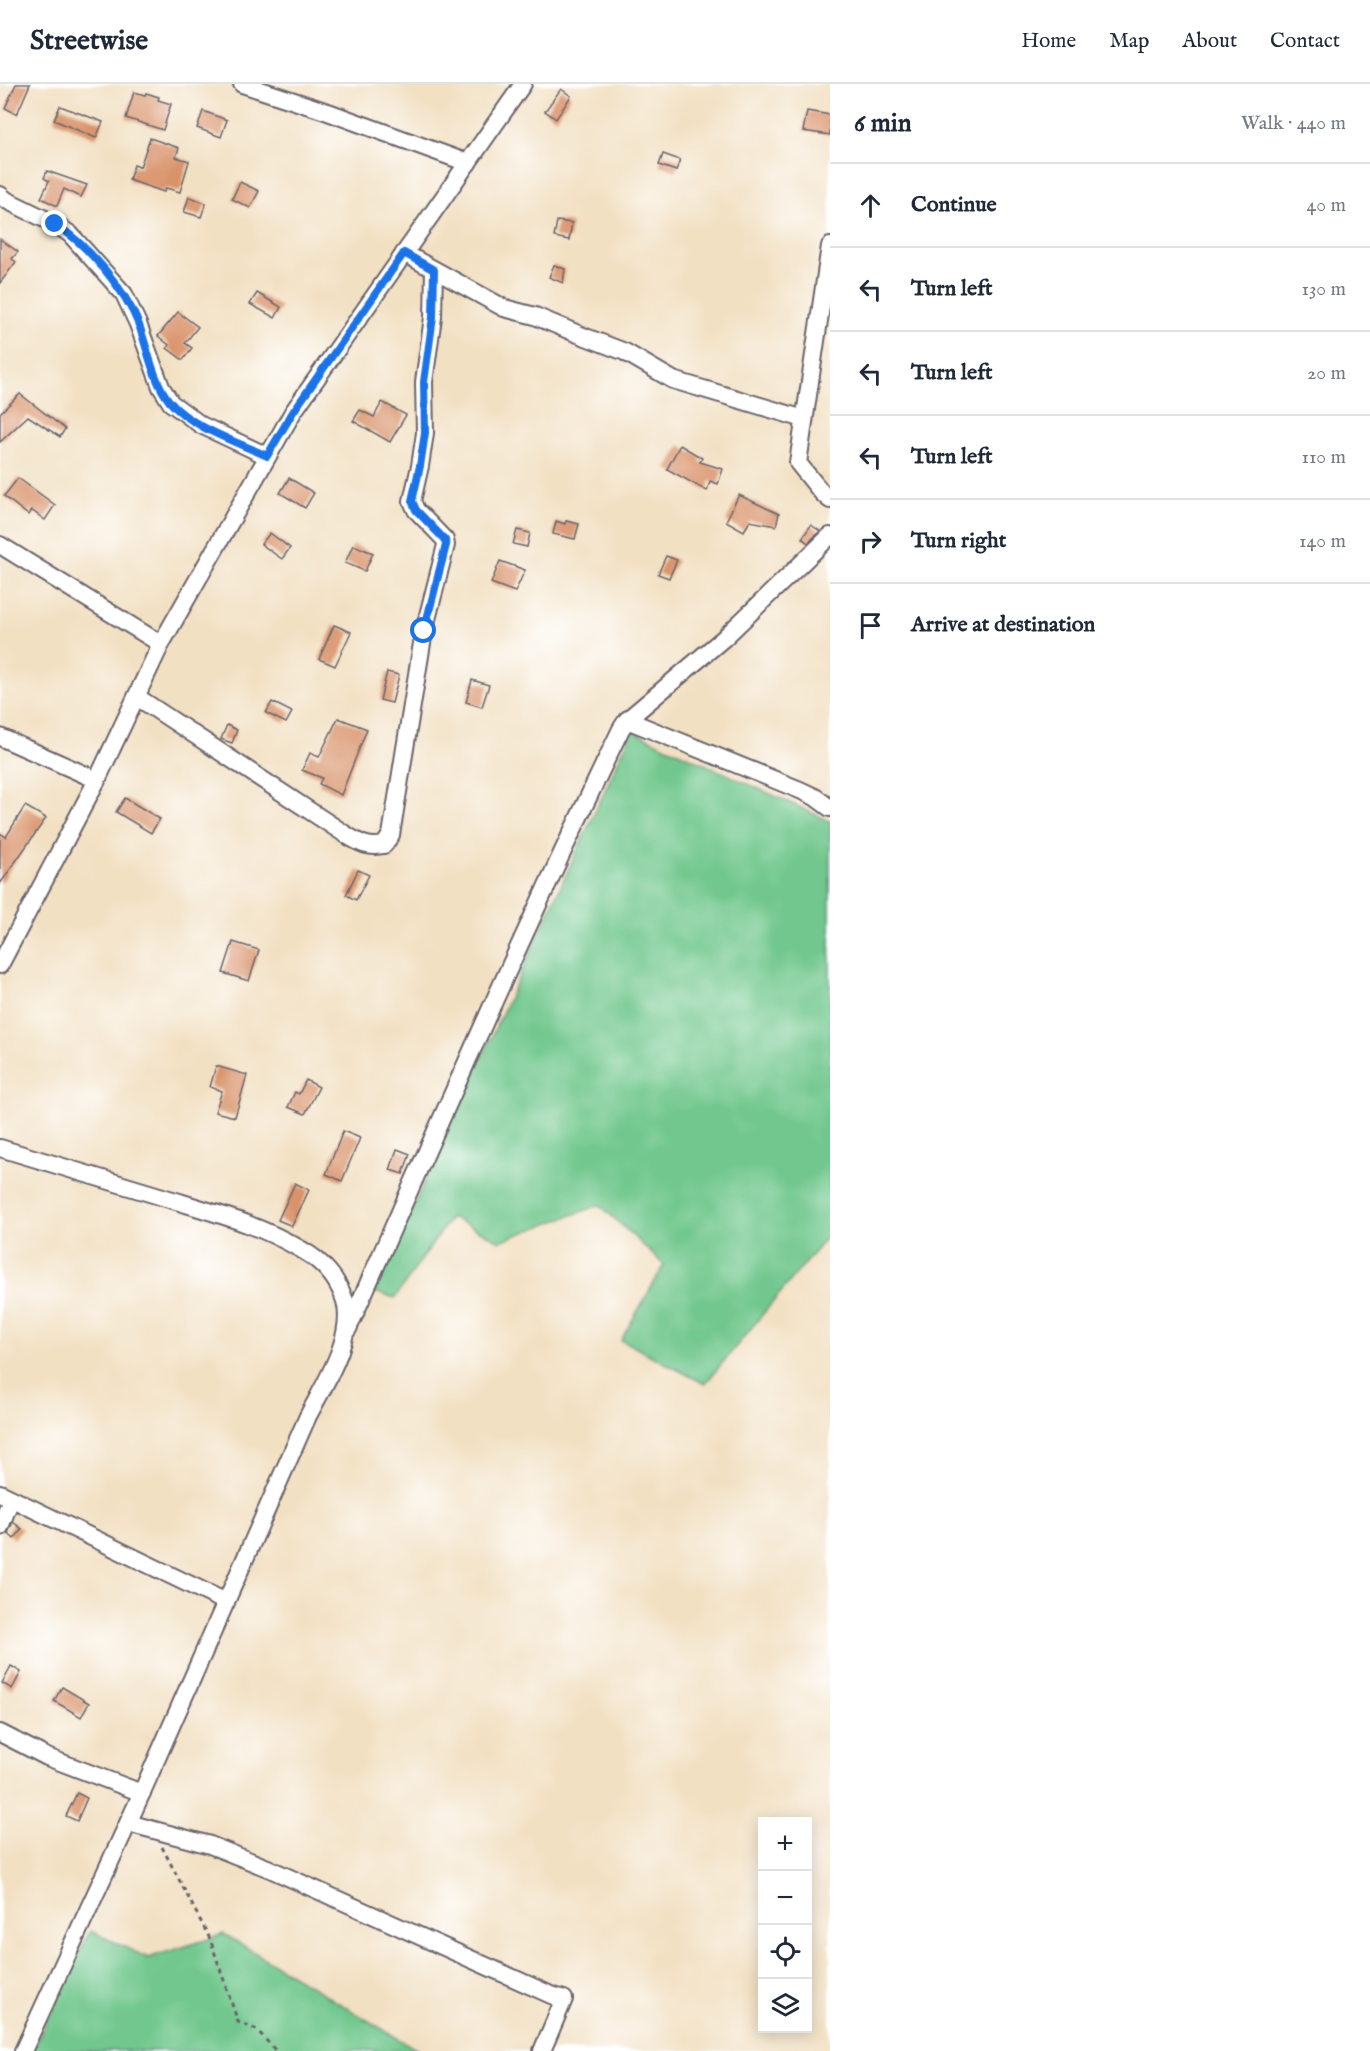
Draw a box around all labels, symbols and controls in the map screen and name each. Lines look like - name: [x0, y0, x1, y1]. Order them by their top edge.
- text: Streetwise: [30, 24, 148, 59]
- text: Home: [1021, 28, 1076, 55]
- text: Map: [1109, 28, 1149, 55]
- text: About: [1182, 28, 1237, 55]
- text: Contact: [1270, 28, 1340, 55]
- text: 6 min: [854, 107, 912, 140]
- text: Walk · 440 m: [1241, 111, 1346, 136]
- icon: ahead: [854, 189, 887, 222]
- text: Continue: [911, 191, 997, 219]
- text: 40 m: [1307, 193, 1346, 218]
- route end: [41, 210, 67, 236]
- icon: left: [854, 273, 887, 306]
- text: Turn left: [911, 275, 993, 303]
- text: 130 m: [1301, 277, 1346, 302]
- icon: left: [854, 357, 887, 390]
- text: Turn left: [911, 359, 993, 387]
- text: 20 m: [1307, 361, 1346, 386]
- icon: left: [854, 441, 887, 474]
- text: Turn left: [911, 443, 993, 471]
- text: 110 m: [1302, 445, 1346, 470]
- icon: right: [854, 525, 887, 558]
- text: Turn right: [911, 527, 1006, 555]
- text: 140 m: [1299, 529, 1346, 554]
- icon: arrive: [854, 609, 887, 642]
- text: Arrive at destination: [911, 611, 1095, 639]
- route start: [410, 617, 436, 643]
- map controls: [758, 1817, 812, 2033]
- button: +: [758, 1817, 812, 1871]
- button: −: [758, 1871, 812, 1925]
- button: locate: [758, 1925, 812, 1979]
- button: layers: [758, 1979, 812, 2033]

